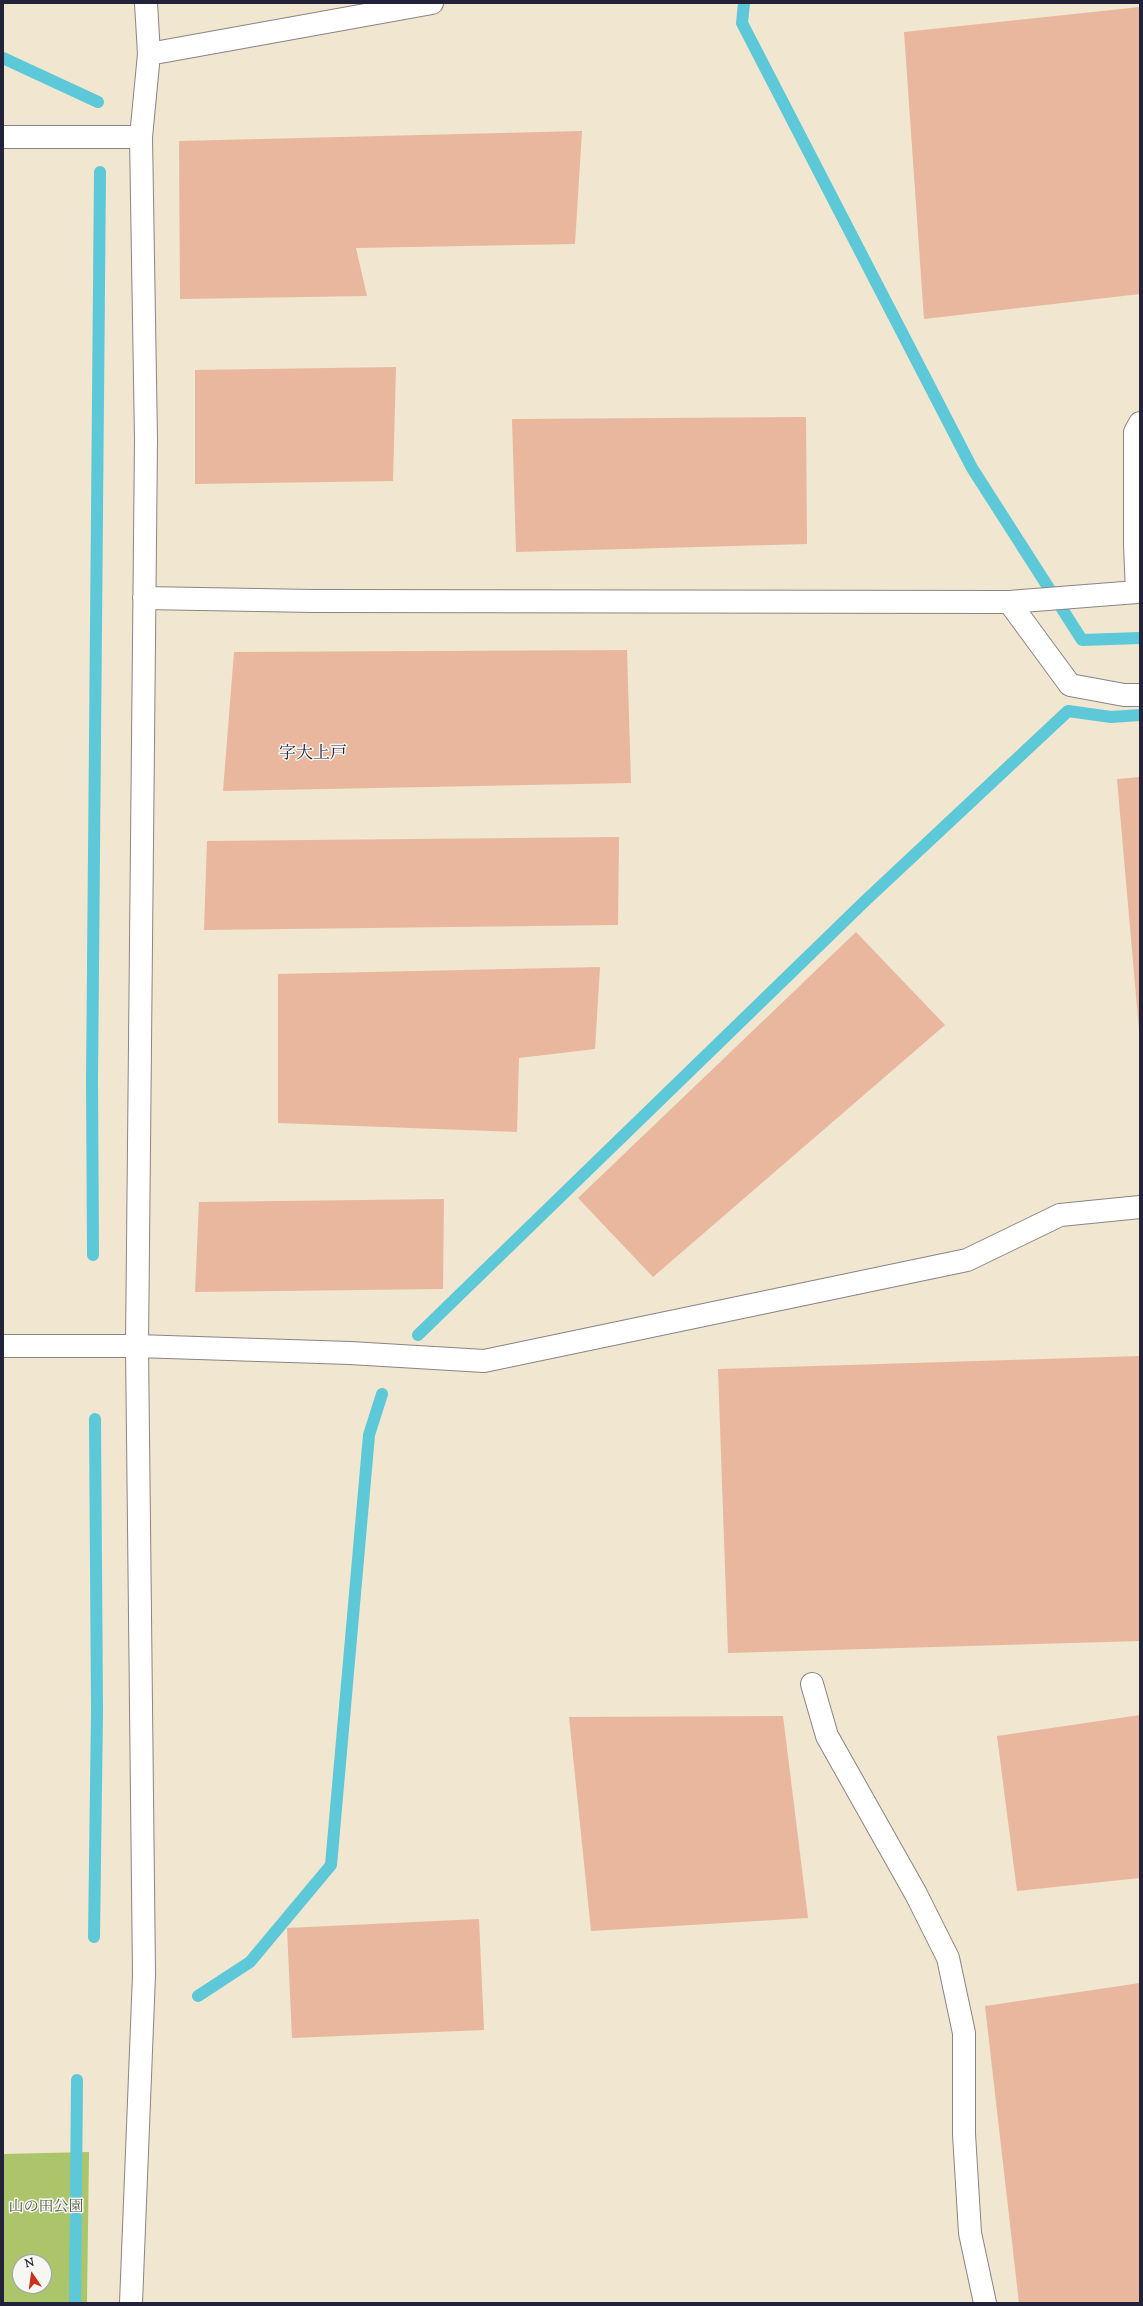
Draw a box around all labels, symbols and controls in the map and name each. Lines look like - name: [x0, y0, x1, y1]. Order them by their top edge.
- district label: 字大上戸: [279, 745, 347, 765]
- park label: 山の田公園: [9, 2199, 83, 2217]
- north arrow: [12, 2254, 52, 2294]
- text: N: [23, 2254, 36, 2272]

